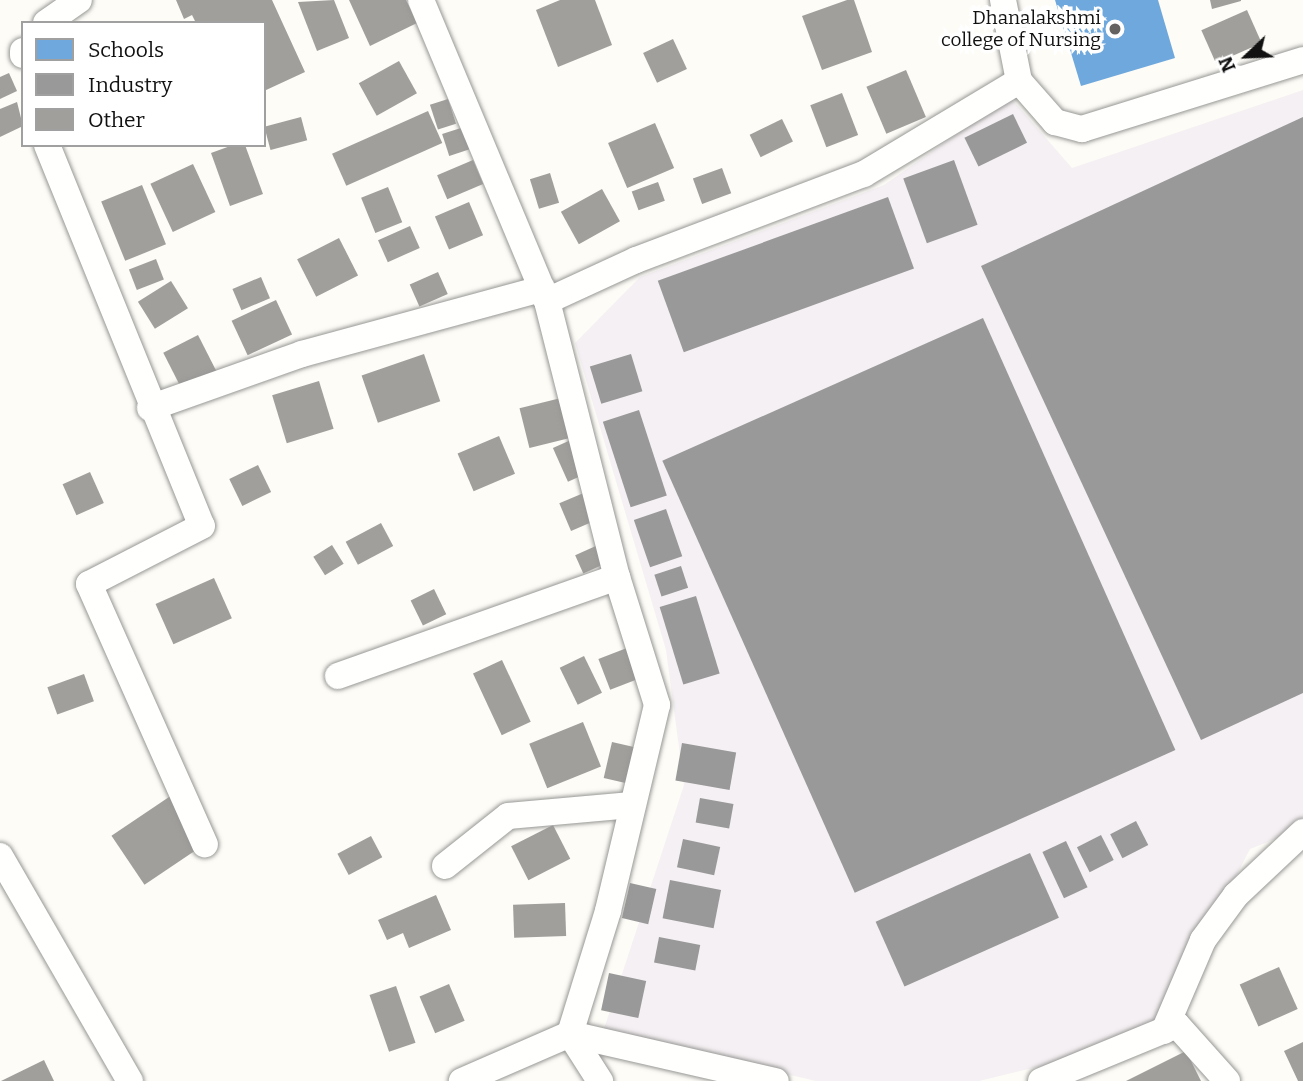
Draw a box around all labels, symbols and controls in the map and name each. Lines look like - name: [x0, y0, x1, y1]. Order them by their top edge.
- place label: Dhanalakshmi college of Nursing: [941, 7, 1101, 51]
- legend: [21, 21, 266, 147]
- marker: Dhanalakshmi college of Nursing: [1107, 21, 1123, 37]
- north arrow: [1212, 21, 1282, 91]
- text: Schools: [88, 37, 164, 63]
- text: N: [1214, 53, 1241, 76]
- text: Industry: [88, 72, 172, 98]
- text: Other: [88, 107, 145, 133]

